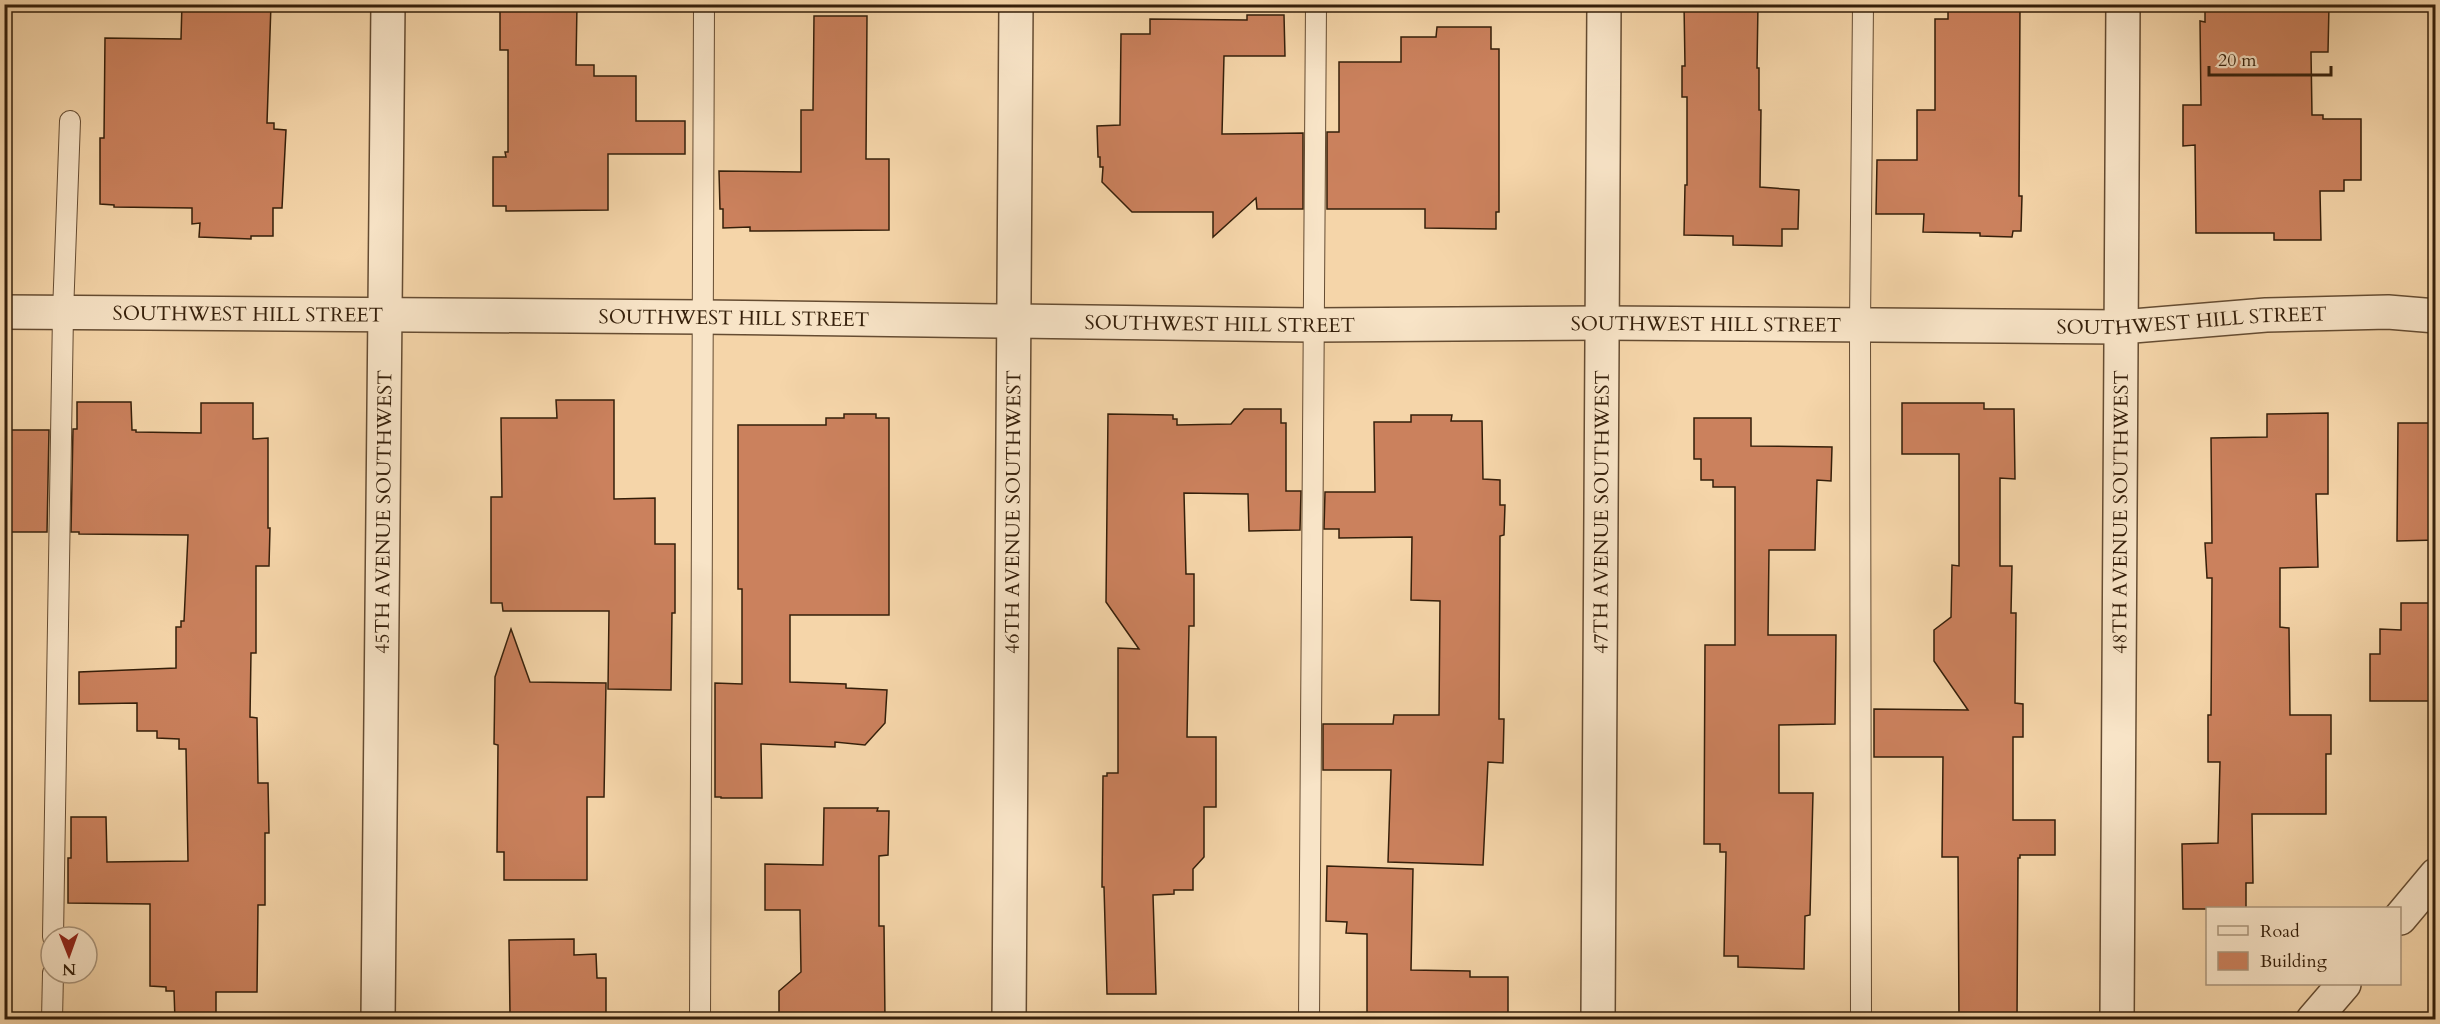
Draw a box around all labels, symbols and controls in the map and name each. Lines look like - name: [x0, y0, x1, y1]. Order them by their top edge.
- scale bar: [2209, 39, 2330, 77]
- text: 20 m: [2218, 48, 2257, 73]
- street label: SOUTHWEST HILL STREET: [113, 300, 384, 329]
- street label: SOUTHWEST HILL STREET: [2056, 301, 2327, 341]
- street label: SOUTHWEST HILL STREET: [599, 303, 870, 333]
- street label: SOUTHWEST HILL STREET: [1084, 309, 1356, 339]
- street label: SOUTHWEST HILL STREET: [1571, 310, 1842, 339]
- street label: 45TH AVENUE SOUTHWEST: [369, 370, 398, 654]
- street label: 46TH AVENUE SOUTHWEST: [999, 370, 1027, 654]
- street label: 47TH AVENUE SOUTHWEST: [1587, 370, 1616, 654]
- street label: 48TH AVENUE SOUTHWEST: [2106, 370, 2135, 654]
- legend: [2206, 907, 2401, 985]
- text: Road: [2260, 919, 2300, 944]
- north arrow: [39, 925, 99, 985]
- text: Building: [2260, 949, 2328, 974]
- text: N: [62, 958, 76, 980]

